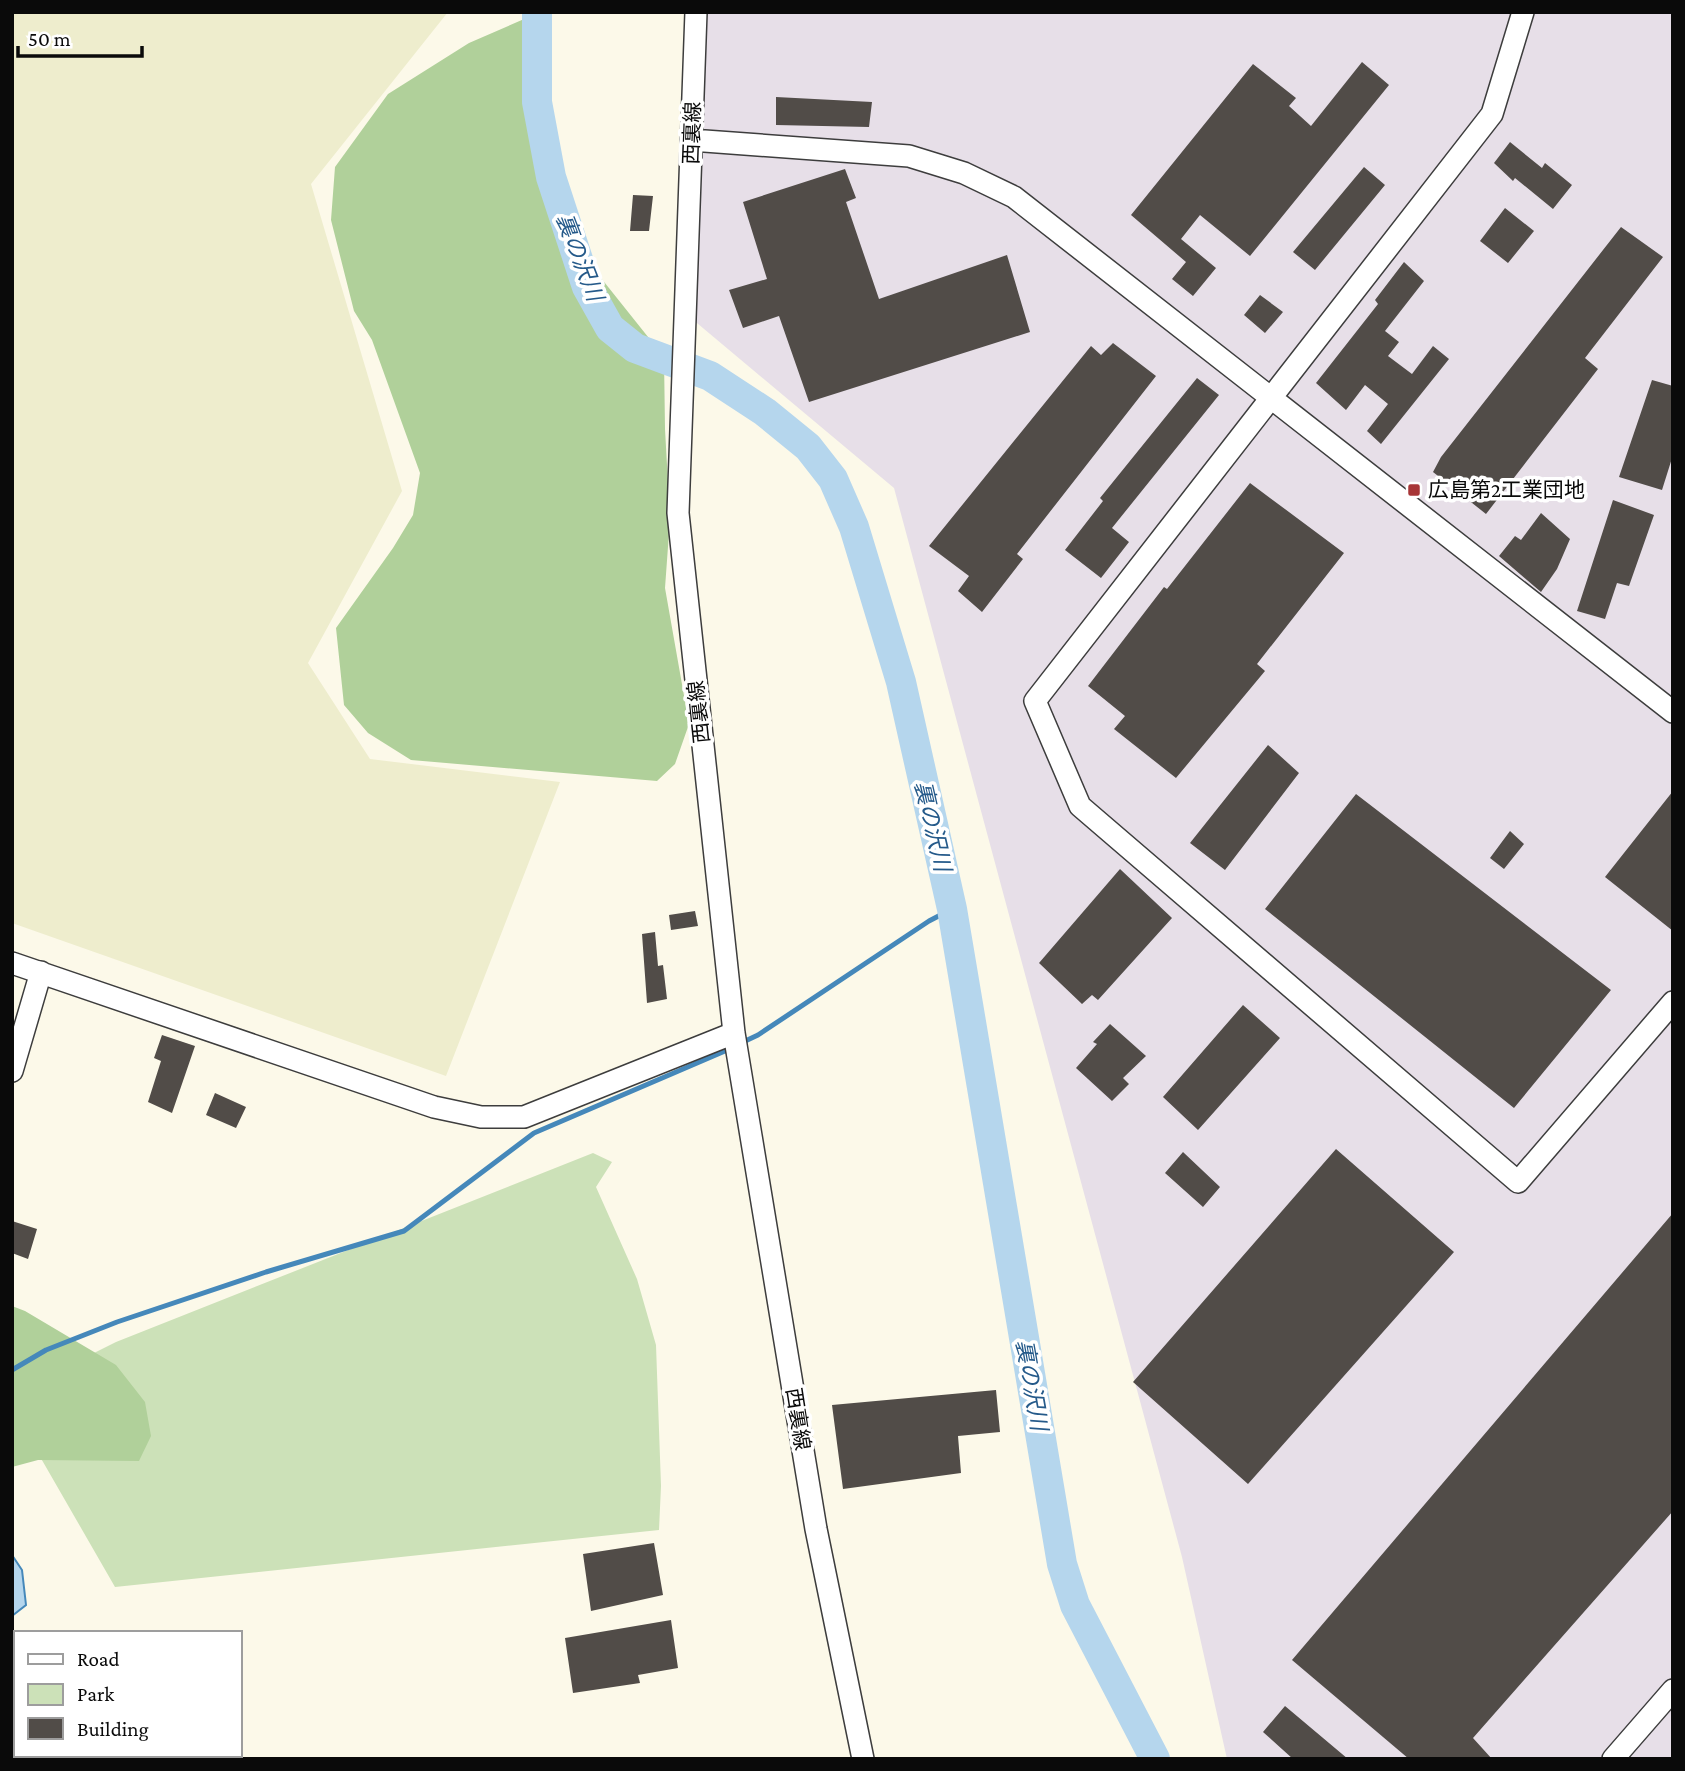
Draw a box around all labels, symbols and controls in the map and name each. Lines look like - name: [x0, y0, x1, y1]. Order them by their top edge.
- scale bar: [18, 14, 142, 58]
- text: 50 m: [28, 27, 71, 51]
- street label: 西裏線: [679, 101, 705, 165]
- water label: 裏の沢川: [551, 209, 610, 307]
- place label: 広島第2工業団地: [1428, 478, 1585, 502]
- marker: 広島第2工業団地: [1406, 482, 1422, 498]
- street label: 西裏線: [684, 679, 714, 745]
- water label: 裏の沢川: [910, 778, 957, 877]
- water label: 裏の沢川: [1011, 1337, 1053, 1436]
- street label: 西裏線: [781, 1386, 815, 1452]
- legend: [14, 1631, 242, 1757]
- text: Road: [77, 1647, 120, 1671]
- text: Park: [77, 1682, 114, 1706]
- text: Building: [77, 1717, 149, 1741]

